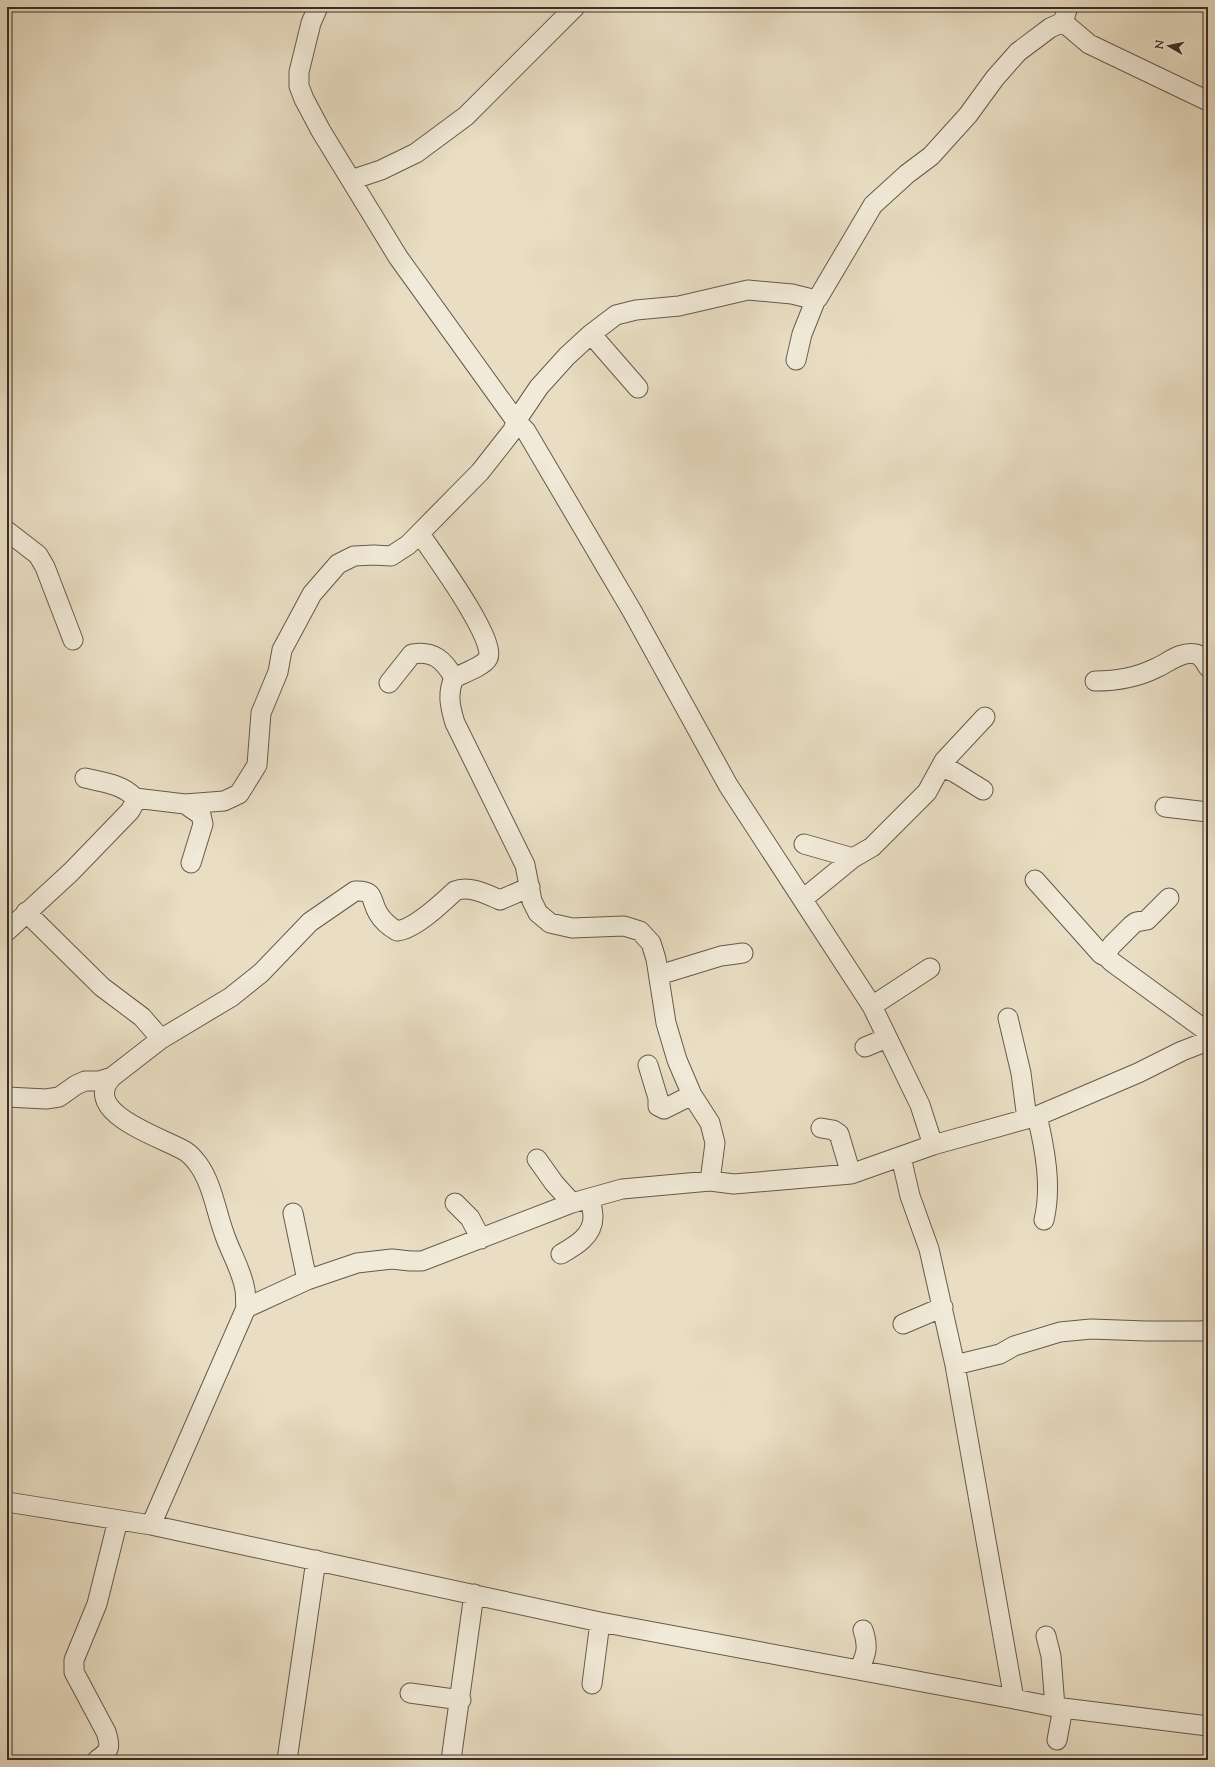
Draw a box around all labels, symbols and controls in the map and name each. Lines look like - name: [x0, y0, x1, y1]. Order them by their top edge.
- north arrow: [1149, 26, 1189, 66]
- text: N: [1151, 39, 1169, 51]

